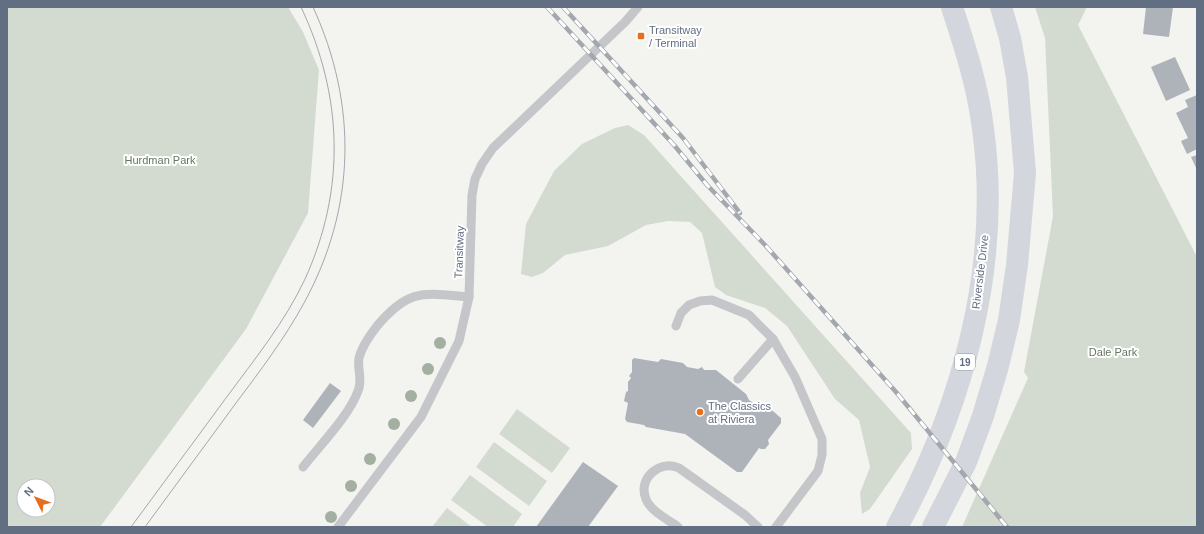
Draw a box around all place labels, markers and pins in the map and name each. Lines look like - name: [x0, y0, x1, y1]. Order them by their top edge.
- place label: Transitway / Terminal: [649, 24, 702, 49]
- marker: Transitway / Terminal: [636, 31, 646, 41]
- place label: The Classics at Riviera: [708, 400, 771, 425]
- marker: The Classics at Riviera: [695, 407, 705, 417]

